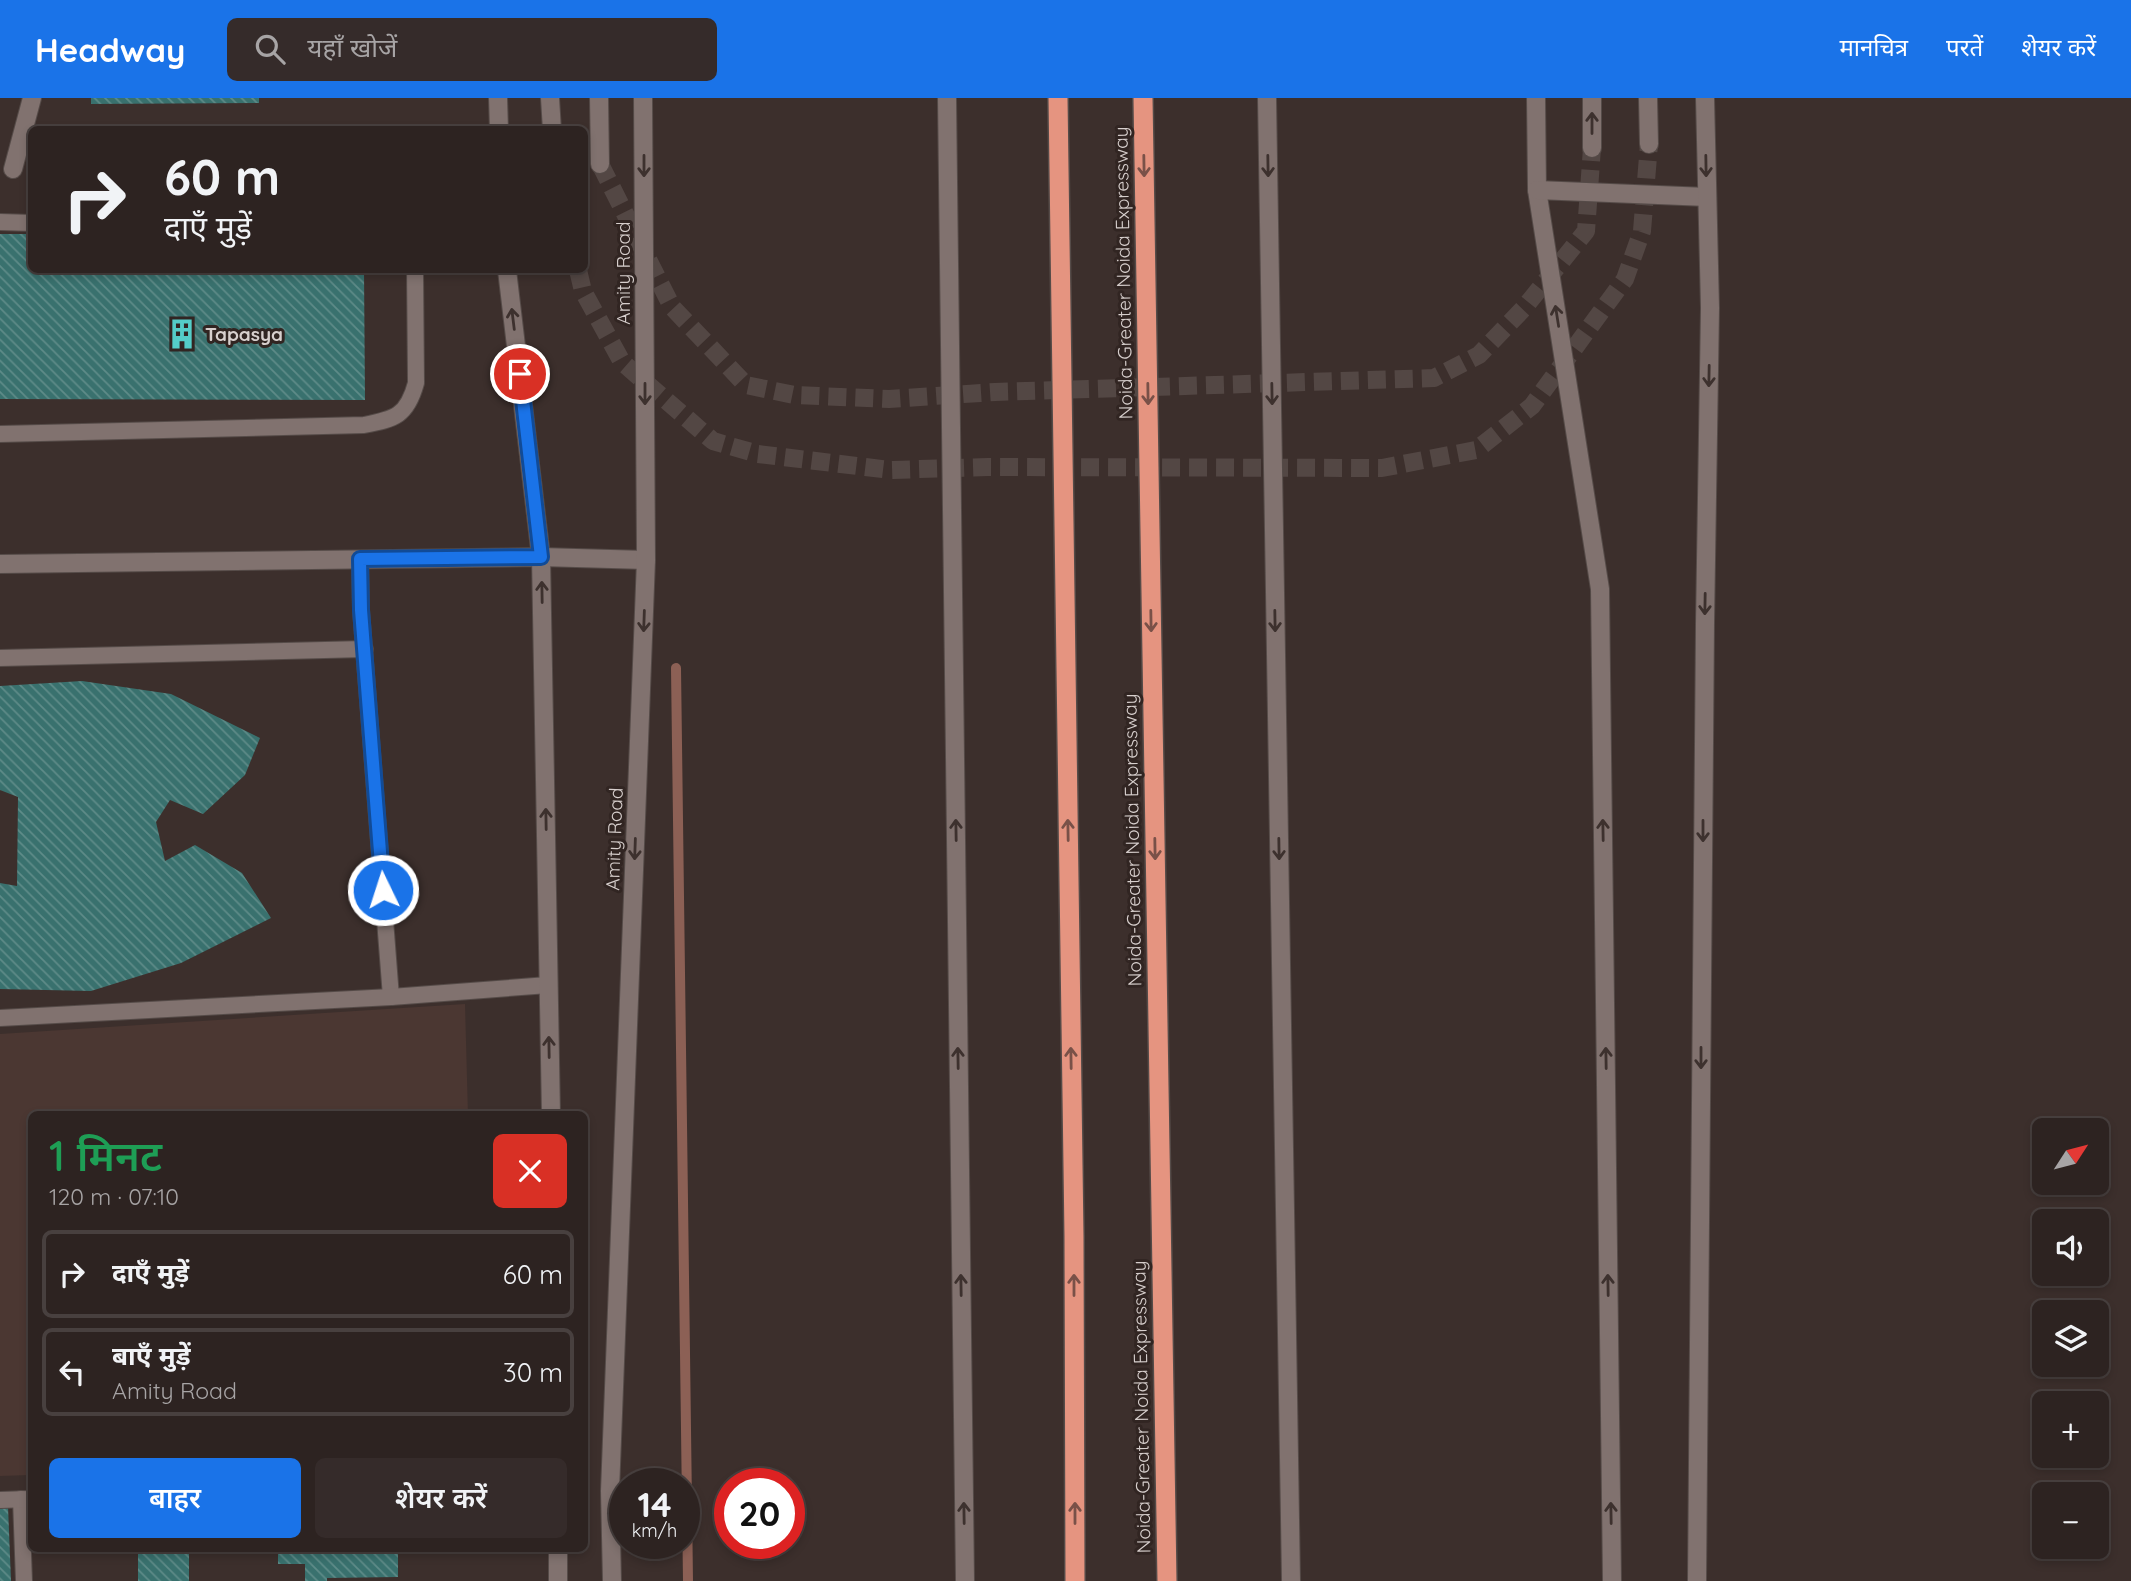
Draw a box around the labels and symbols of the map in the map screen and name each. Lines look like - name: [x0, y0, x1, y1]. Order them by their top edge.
- one-way arrow: [1585, 112, 1599, 135]
- street label: Noida-Greater Noida Expressway: [1108, 126, 1138, 420]
- one-way arrow: [637, 154, 651, 177]
- one-way arrow: [1137, 154, 1151, 177]
- one-way arrow: [1261, 154, 1275, 177]
- one-way arrow: [1699, 154, 1713, 177]
- street label: Amity Road: [611, 221, 635, 325]
- one-way arrow: [1550, 305, 1563, 328]
- one-way arrow: [507, 308, 520, 331]
- building icon: Tapasya: [165, 317, 199, 351]
- place label: Tapasya: [205, 322, 283, 346]
- pin: [490, 344, 550, 404]
- one-way arrow: [1702, 364, 1716, 387]
- one-way arrow: [638, 382, 652, 405]
- one-way arrow: [1141, 382, 1154, 405]
- one-way arrow: [1265, 382, 1278, 405]
- one-way arrow: [535, 580, 549, 603]
- one-way arrow: [1698, 592, 1712, 615]
- one-way arrow: [637, 609, 650, 632]
- one-way arrow: [1144, 609, 1158, 632]
- one-way arrow: [1268, 609, 1282, 632]
- street label: Noida-Greater Noida Expressway: [1117, 693, 1147, 987]
- street label: Amity Road: [600, 787, 628, 891]
- one-way arrow: [539, 808, 552, 831]
- one-way arrow: [949, 819, 963, 842]
- one-way arrow: [1062, 819, 1075, 842]
- one-way arrow: [1596, 819, 1610, 842]
- one-way arrow: [1696, 819, 1710, 842]
- one-way arrow: [628, 837, 641, 860]
- one-way arrow: [1148, 837, 1161, 860]
- one-way arrow: [1272, 837, 1286, 860]
- position arrow: [346, 853, 420, 927]
- one-way arrow: [543, 1035, 556, 1058]
- one-way arrow: [952, 1047, 965, 1070]
- one-way arrow: [1065, 1047, 1078, 1070]
- one-way arrow: [1599, 1047, 1612, 1070]
- one-way arrow: [1694, 1047, 1708, 1070]
- north arrow: [2032, 1118, 2109, 1195]
- street label: Noida-Greater Noida Expressway: [1126, 1260, 1156, 1554]
- one-way arrow: [954, 1274, 968, 1297]
- one-way arrow: [1067, 1274, 1081, 1297]
- one-way arrow: [1601, 1274, 1615, 1297]
- speed limit sign: 20: [714, 1468, 805, 1559]
- one-way arrow: [957, 1502, 971, 1525]
- one-way arrow: [1068, 1502, 1082, 1525]
- one-way arrow: [1604, 1502, 1618, 1525]

